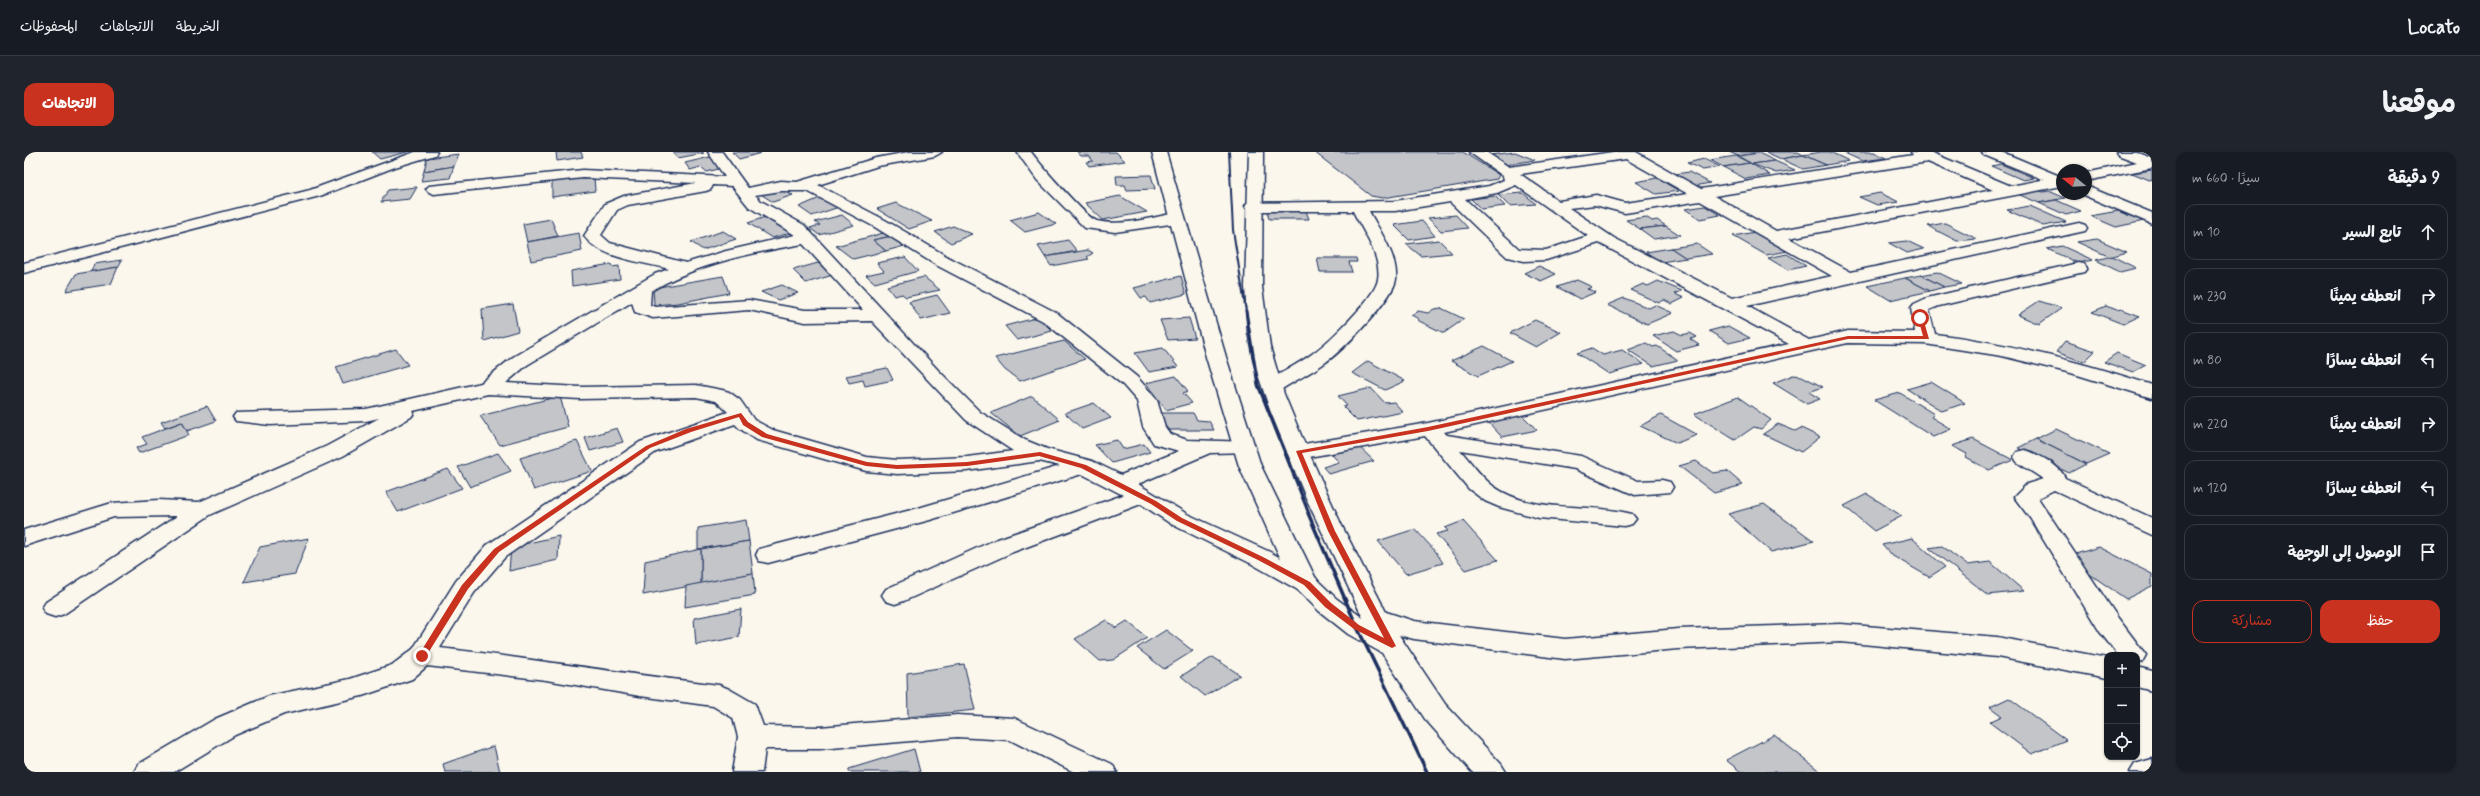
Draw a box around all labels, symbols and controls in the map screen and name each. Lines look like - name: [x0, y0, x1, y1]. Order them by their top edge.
- text: Locato: [2408, 15, 2460, 40]
- text: المحفوظات: [20, 18, 78, 36]
- text: الاتجاهات: [100, 18, 154, 36]
- text: الخريطة: [176, 18, 219, 36]
- button: الاتجاهات: [24, 83, 114, 126]
- text: موقعنا: [2382, 86, 2456, 123]
- north arrow: [2056, 164, 2092, 200]
- text: 9 دقيقة: [2388, 167, 2440, 189]
- text: سيرًا · 660 m: [2192, 170, 2260, 187]
- icon: ahead: [2417, 221, 2439, 243]
- text: تابع السير: [2343, 223, 2401, 243]
- text: 10 m: [2193, 224, 2220, 241]
- icon: right: [2417, 285, 2439, 307]
- text: انعطف يمينًا: [2330, 287, 2401, 307]
- text: 230 m: [2193, 288, 2227, 305]
- route start: [1911, 309, 1929, 327]
- icon: left: [2417, 349, 2439, 371]
- text: انعطف يسارًا: [2326, 351, 2401, 371]
- text: 80 m: [2193, 352, 2222, 369]
- icon: right: [2417, 413, 2439, 435]
- text: انعطف يمينًا: [2330, 415, 2401, 435]
- text: 220 m: [2193, 416, 2228, 433]
- icon: left: [2417, 477, 2439, 499]
- text: انعطف يسارًا: [2326, 479, 2401, 499]
- text: 120 m: [2193, 480, 2227, 497]
- icon: arrive: [2417, 541, 2439, 563]
- text: الوصول إلى الوجهة: [2287, 543, 2401, 563]
- button: مشاركة: [2192, 600, 2312, 643]
- button: حفظ: [2320, 600, 2440, 643]
- route end: [413, 647, 431, 665]
- map controls: [2104, 652, 2140, 760]
- button: +: [2104, 652, 2140, 688]
- button: −: [2104, 688, 2140, 724]
- button: locate: [2104, 724, 2140, 760]

